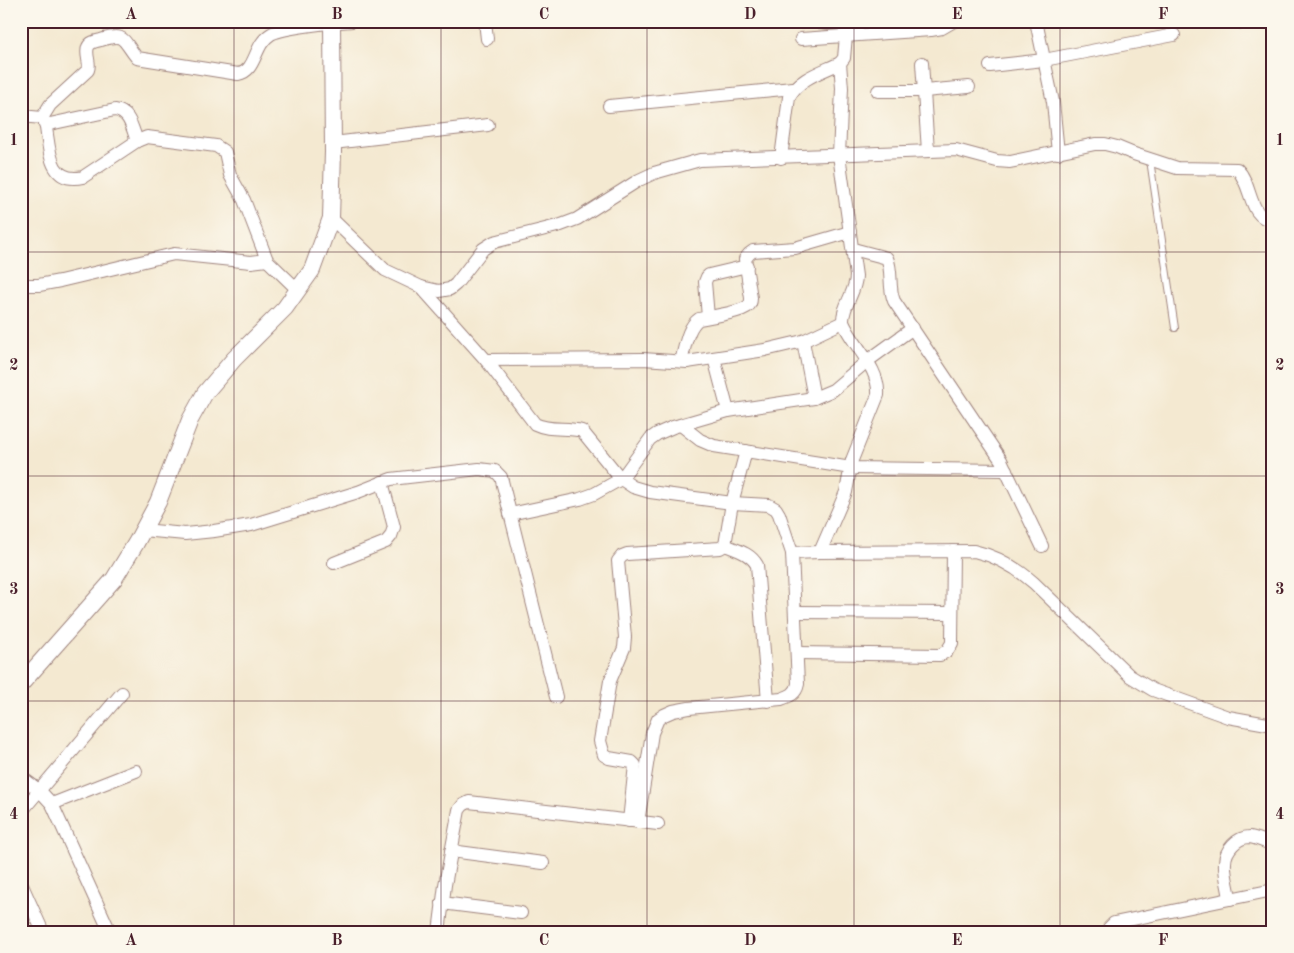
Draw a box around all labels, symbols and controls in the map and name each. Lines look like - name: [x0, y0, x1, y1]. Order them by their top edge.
- text: A: [125, 7, 137, 23]
- text: B: [331, 7, 343, 23]
- text: C: [539, 7, 549, 23]
- text: D: [744, 7, 756, 23]
- text: E: [951, 7, 963, 23]
- text: F: [1158, 7, 1169, 23]
- text: 1: [9, 133, 19, 149]
- text: 1: [1275, 133, 1285, 149]
- text: 2: [9, 358, 19, 374]
- text: 2: [1275, 358, 1285, 374]
- text: 3: [9, 582, 19, 598]
- text: 3: [1275, 582, 1285, 598]
- text: 4: [9, 807, 19, 823]
- text: 4: [1275, 807, 1285, 823]
- text: A: [125, 933, 137, 949]
- text: B: [331, 933, 343, 949]
- text: C: [539, 933, 549, 949]
- text: D: [744, 933, 756, 949]
- text: E: [951, 933, 963, 949]
- text: F: [1158, 933, 1169, 949]

